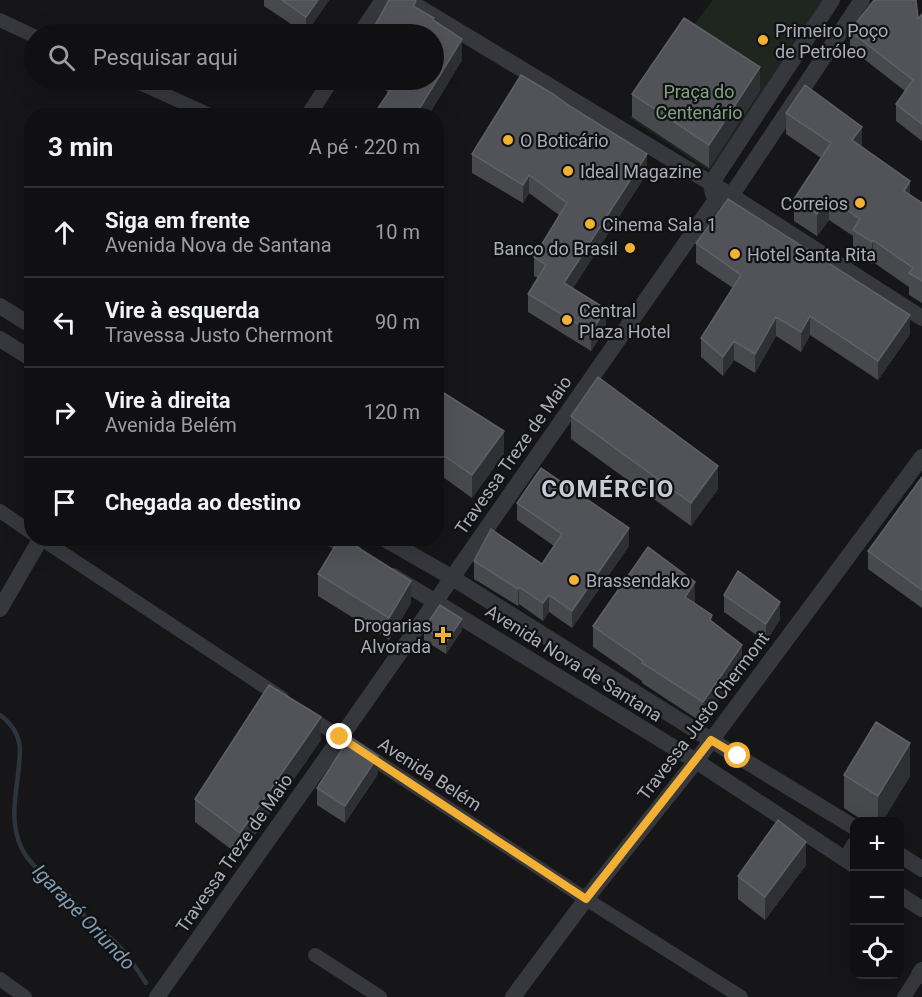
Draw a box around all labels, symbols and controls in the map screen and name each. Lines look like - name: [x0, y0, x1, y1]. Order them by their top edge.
- place label: Primeiro Poço de Petróleo: [775, 20, 888, 62]
- search box: [24, 24, 444, 90]
- marker: Primeiro Poço de Petróleo: [756, 33, 770, 47]
- icon: search: [45, 41, 78, 74]
- text: Pesquisar aqui: [93, 45, 238, 70]
- park label: Praça do Centenário: [655, 81, 743, 123]
- place label: O Boticário: [520, 130, 609, 151]
- text: 3 min: [48, 132, 113, 162]
- marker: O Boticário: [501, 133, 515, 147]
- text: A pé · 220 m: [309, 135, 420, 159]
- place label: Ideal Magazine: [580, 161, 701, 182]
- marker: Ideal Magazine: [561, 164, 575, 178]
- place label: Correios: [781, 193, 848, 214]
- marker: Correios: [853, 196, 867, 210]
- text: Siga em frente: [105, 208, 250, 233]
- place label: Cinema Sala 1: [602, 214, 717, 235]
- icon: ahead: [48, 216, 81, 249]
- marker: Cinema Sala 1: [583, 217, 597, 231]
- text: 10 m: [375, 220, 420, 244]
- text: Avenida Nova de Santana: [105, 233, 332, 257]
- place label: Banco do Brasil: [493, 238, 618, 259]
- marker: Banco do Brasil: [623, 241, 637, 255]
- place label: Hotel Santa Rita: [747, 244, 876, 265]
- marker: Hotel Santa Rita: [728, 247, 742, 261]
- text: Vire à esquerda: [105, 298, 259, 323]
- place label: Central Plaza Hotel: [579, 300, 671, 342]
- icon: left: [48, 306, 81, 339]
- text: 90 m: [375, 310, 420, 334]
- marker: Central Plaza Hotel: [560, 313, 574, 327]
- text: Travessa Justo Chermont: [105, 323, 333, 347]
- street label: Travessa Treze de Maio: [450, 372, 576, 538]
- text: Vire à direita: [105, 388, 231, 413]
- icon: right: [48, 396, 81, 429]
- text: 120 m: [364, 400, 420, 424]
- text: Avenida Belém: [105, 413, 237, 437]
- district label: COMÉRCIO: [541, 475, 675, 503]
- icon: arrive: [48, 486, 81, 519]
- text: Chegada ao destino: [105, 490, 301, 515]
- place label: Brassendako: [586, 570, 690, 591]
- marker: Brassendako: [567, 573, 581, 587]
- street label: Avenida Nova de Santana: [482, 600, 666, 726]
- place label: Drogarias Alvorada: [354, 615, 431, 657]
- marker: Drogarias Alvorada: [436, 628, 450, 642]
- street label: Travessa Justo Chermont: [633, 628, 773, 804]
- route end: [326, 723, 352, 749]
- street label: Avenida Belém: [375, 733, 485, 815]
- route start: [724, 742, 750, 768]
- street label: Travessa Treze de Maio: [171, 770, 297, 936]
- map controls: [850, 817, 904, 979]
- button: +: [850, 817, 904, 871]
- water label: Igarapé Oriundo: [28, 859, 140, 975]
- button: −: [850, 871, 904, 925]
- button: locate: [850, 925, 904, 979]

